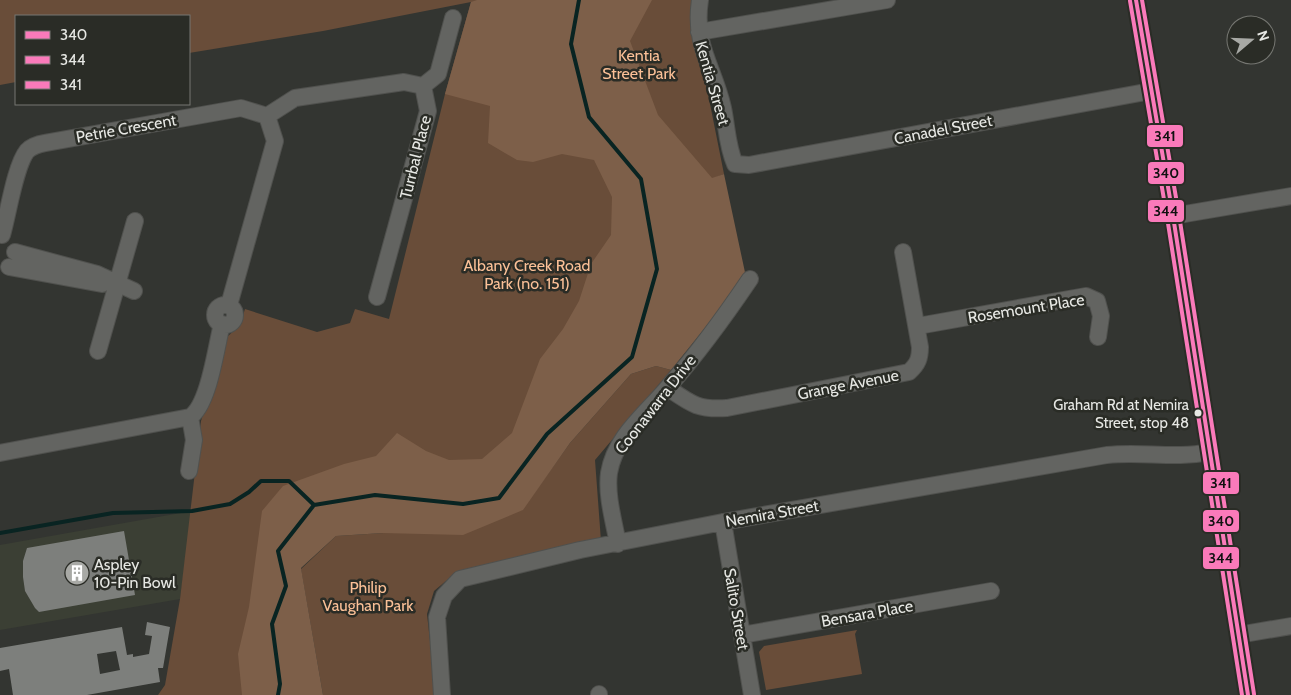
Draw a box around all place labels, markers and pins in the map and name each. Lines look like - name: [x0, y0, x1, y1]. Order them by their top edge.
- place label: Graham Rd at Nemira Street, stop 48: [1053, 396, 1190, 432]
- marker: Graham Rd at Nemira Street, stop 48: [1193, 408, 1203, 418]
- place label: Aspley 10-Pin Bowl: [94, 555, 176, 592]
- building icon: Aspley 10-Pin Bowl: [64, 560, 90, 586]

